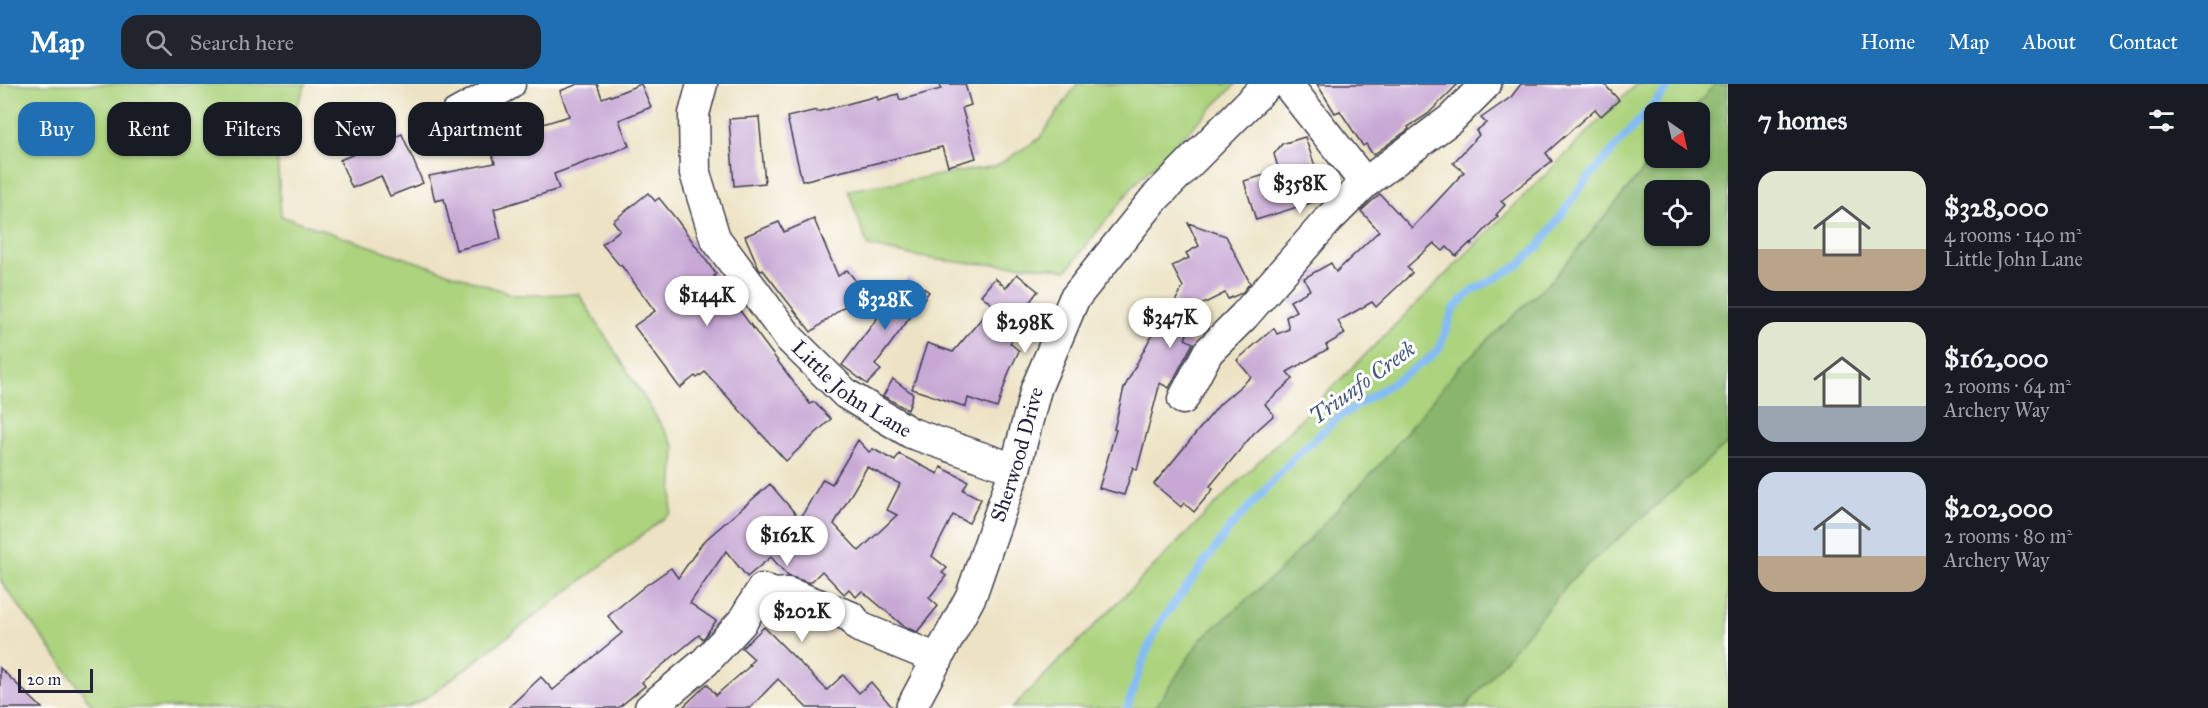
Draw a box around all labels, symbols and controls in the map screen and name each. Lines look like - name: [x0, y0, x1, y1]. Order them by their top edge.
- search box: [121, 15, 541, 69]
- text: Map: [30, 25, 85, 60]
- icon: search: [142, 26, 175, 59]
- text: Search here: [190, 29, 294, 56]
- text: Home: [1860, 29, 1915, 55]
- text: Map: [1948, 29, 1989, 55]
- text: About: [2022, 29, 2076, 55]
- text: Contact: [2109, 29, 2178, 55]
- chip: Buy: [18, 102, 95, 156]
- chip: Rent: [107, 102, 191, 156]
- chip: Filters: [203, 102, 302, 156]
- chip: New: [314, 102, 396, 156]
- chip: Apartment: [408, 102, 544, 156]
- north arrow: [1644, 102, 1710, 168]
- map controls: [1644, 102, 1710, 246]
- text: 7 homes: [1758, 104, 1847, 136]
- icon: filters: [2145, 104, 2178, 137]
- pin: $358K: [1258, 164, 1342, 215]
- text: $358K: [1273, 171, 1327, 195]
- button: locate: [1644, 180, 1710, 246]
- text: $328,000: [1944, 191, 2049, 223]
- icon: home: [1806, 195, 1878, 267]
- text: 4 rooms · 140 m²: [1944, 223, 2082, 247]
- text: Little John Lane: [1944, 247, 2083, 271]
- pin: $144K: [665, 276, 749, 327]
- pin: $328K: [843, 280, 927, 331]
- text: $144K: [679, 283, 735, 307]
- text: $328K: [858, 287, 912, 311]
- pin: $347K: [1128, 298, 1212, 349]
- pin: $298K: [983, 303, 1067, 354]
- text: $347K: [1142, 305, 1198, 329]
- text: $298K: [996, 310, 1054, 334]
- street label: Little John Lane: [786, 335, 917, 444]
- water label: Triunfo Creek: [1304, 335, 1421, 430]
- text: $162,000: [1944, 342, 2049, 374]
- icon: home: [1806, 346, 1878, 418]
- text: 2 rooms · 64 m²: [1944, 374, 2071, 398]
- street label: Sherwood Drive: [985, 384, 1049, 525]
- text: Archery Way: [1944, 398, 2049, 422]
- text: $202,000: [1944, 492, 2053, 524]
- icon: home: [1806, 496, 1878, 568]
- pin: $162K: [745, 516, 829, 567]
- text: $162K: [760, 523, 814, 547]
- text: 2 rooms · 80 m²: [1944, 524, 2072, 548]
- text: Archery Way: [1944, 548, 2049, 572]
- pin: $202K: [760, 592, 844, 643]
- text: $202K: [773, 599, 831, 623]
- scale bar: [18, 666, 93, 694]
- text: 20 m: [27, 670, 61, 689]

